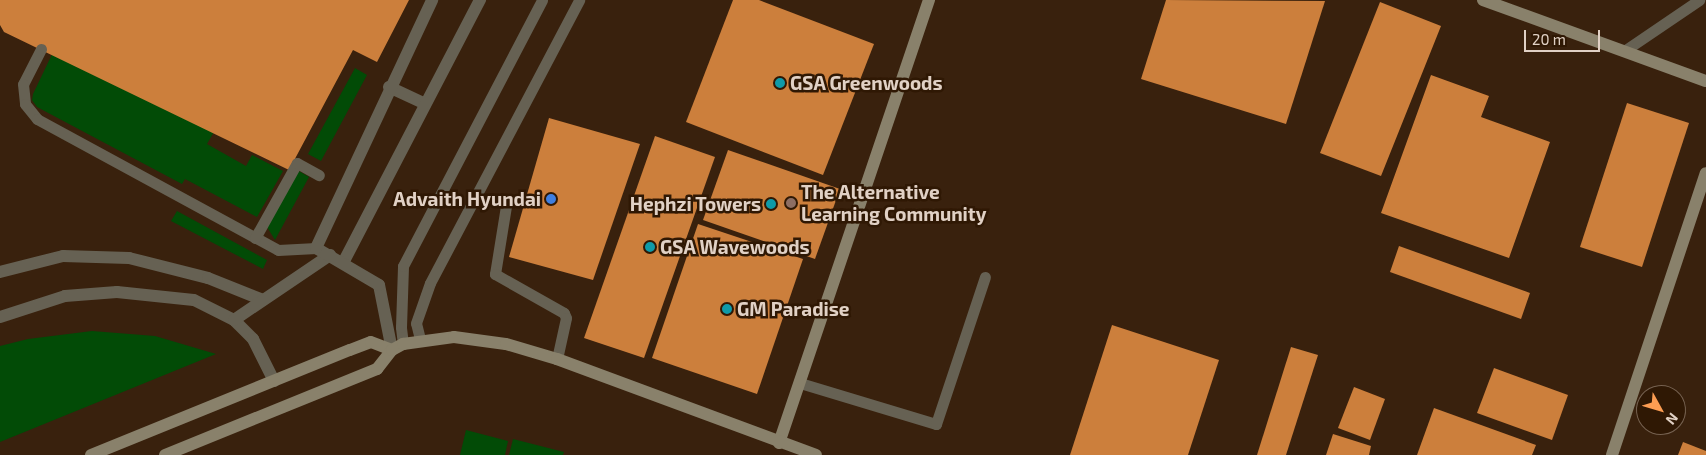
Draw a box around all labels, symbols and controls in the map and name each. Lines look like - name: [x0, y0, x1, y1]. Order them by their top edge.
- scale bar: [1526, 20, 1602, 52]
- text: 20 m: [1532, 30, 1566, 48]
- place label: GSA Greenwoods: [790, 72, 943, 94]
- marker: GSA Greenwoods: [774, 77, 786, 89]
- place label: The Alternative Learning Community: [801, 181, 986, 225]
- place label: Advaith Hyundai: [393, 188, 541, 210]
- marker: Advaith Hyundai: [545, 193, 557, 205]
- place label: Hephzi Towers: [629, 193, 761, 215]
- marker: The Alternative Learning Community: [785, 197, 797, 209]
- marker: Hephzi Towers: [765, 198, 777, 210]
- place label: GSA Wavewoods: [660, 236, 810, 258]
- marker: GSA Wavewoods: [644, 241, 656, 253]
- place label: GM Paradise: [737, 298, 850, 320]
- marker: GM Paradise: [721, 303, 733, 315]
- north arrow: [1636, 385, 1686, 435]
- text: N: [1662, 410, 1682, 428]

